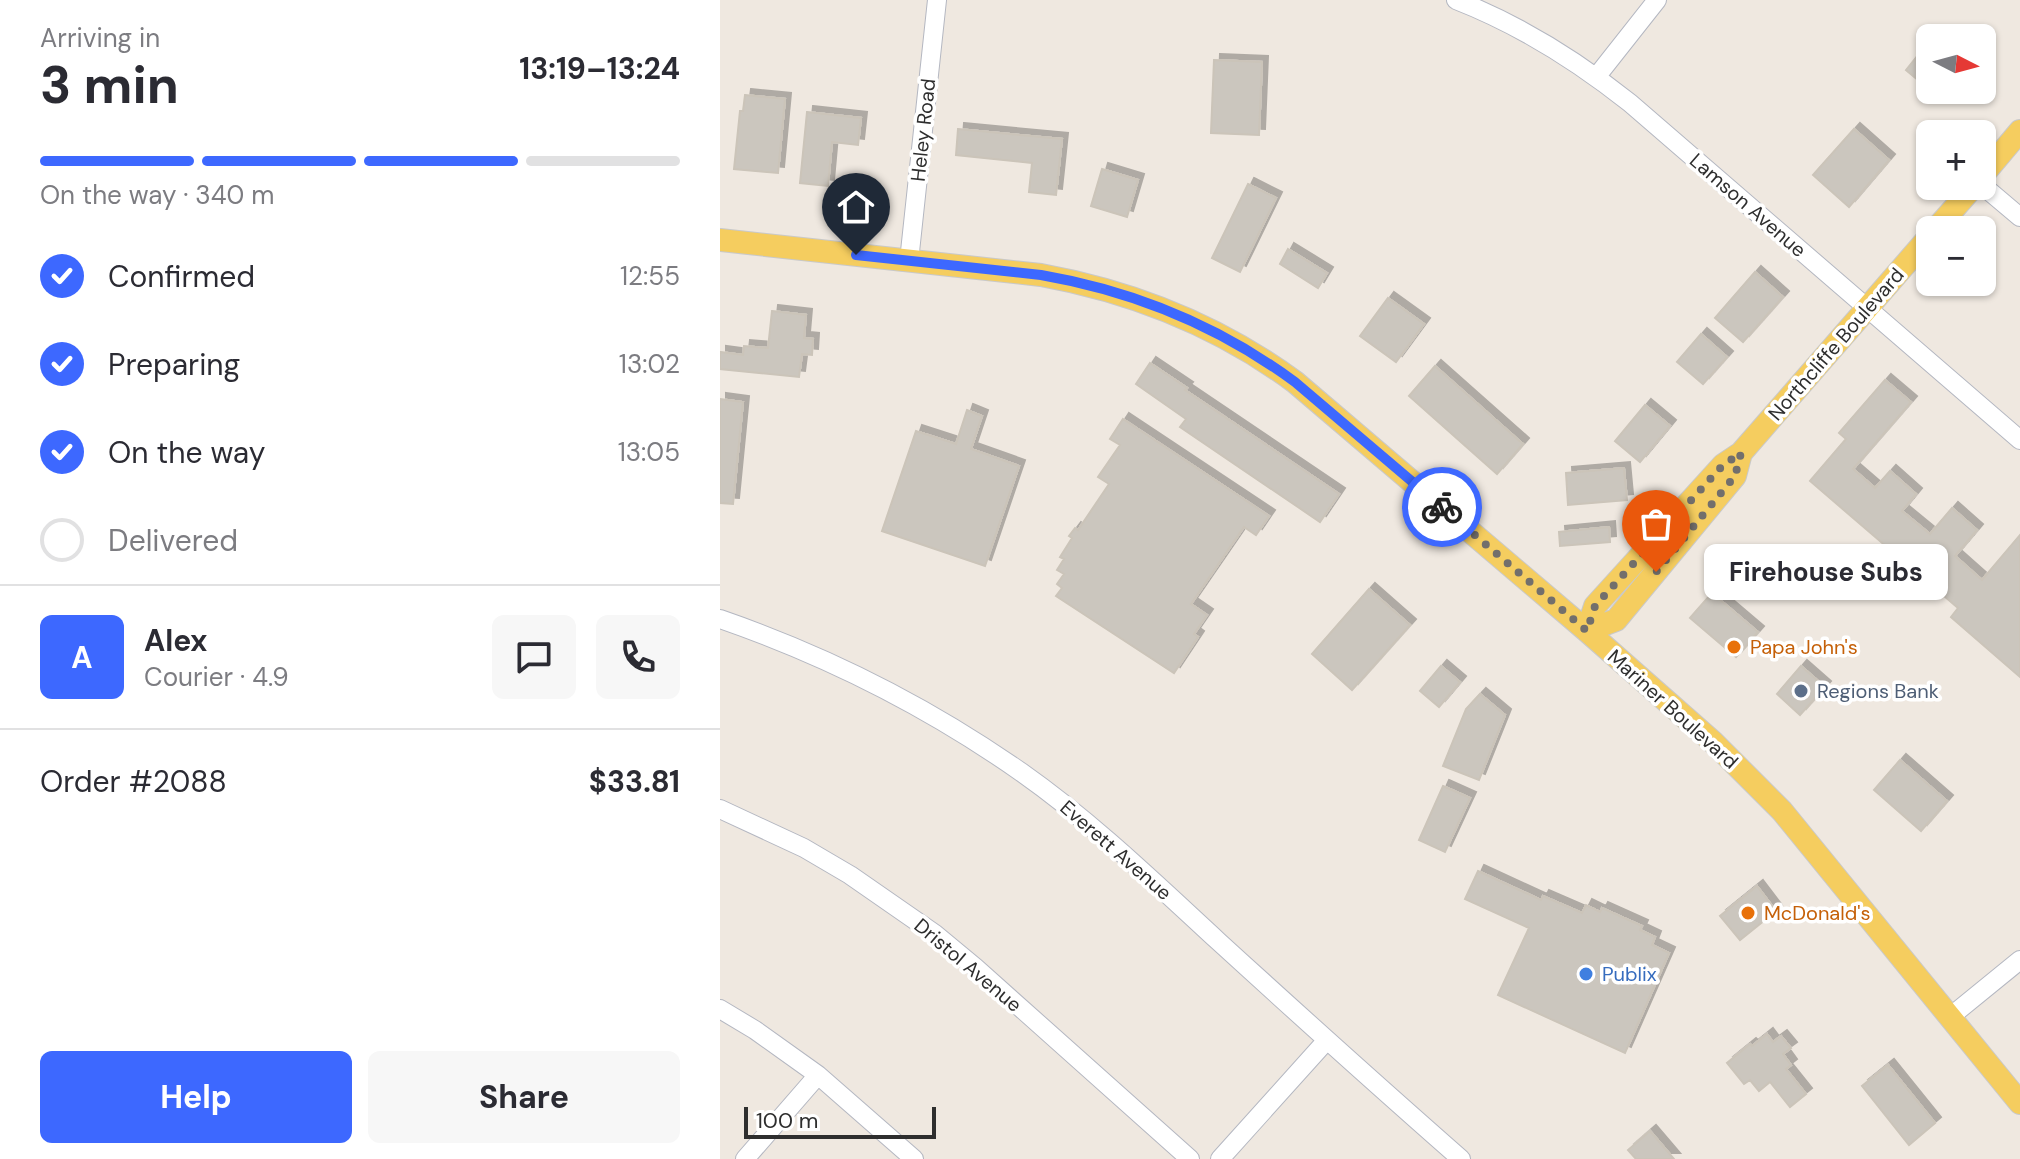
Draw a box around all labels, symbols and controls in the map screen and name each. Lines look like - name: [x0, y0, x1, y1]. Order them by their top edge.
- text: Arriving in: [40, 21, 160, 55]
- north arrow: [1916, 24, 1996, 104]
- map controls: [1916, 24, 1996, 296]
- text: 13:19–13:24: [519, 49, 680, 88]
- text: 3 min: [40, 51, 179, 119]
- street label: Heley Road: [905, 77, 941, 183]
- button: +: [1916, 120, 1996, 200]
- street label: Lamson Avenue: [1684, 147, 1812, 263]
- pin: [822, 173, 890, 255]
- text: On the way · 340 m: [40, 178, 274, 212]
- icon: home: [834, 185, 878, 229]
- button: −: [1916, 216, 1996, 296]
- icon: check: [40, 254, 84, 298]
- text: Confirmed: [108, 257, 255, 296]
- text: 12:55: [620, 259, 680, 293]
- street label: Northcliffe Boulevard: [1762, 262, 1910, 426]
- icon: check: [40, 342, 84, 386]
- text: Preparing: [108, 345, 240, 384]
- text: 13:02: [619, 347, 680, 381]
- icon: check: [40, 430, 84, 474]
- text: On the way: [108, 433, 265, 472]
- text: 13:05: [618, 435, 680, 469]
- courier: [1402, 467, 1482, 547]
- icon: bike: [1420, 485, 1464, 529]
- pin: [1622, 490, 1690, 572]
- icon: bag: [1634, 502, 1678, 546]
- text: Delivered: [108, 521, 238, 560]
- callout: Firehouse Subs: [1704, 544, 1948, 600]
- text: Firehouse Subs: [1729, 555, 1923, 589]
- button: chat: [492, 615, 576, 699]
- button: phone: [596, 615, 680, 699]
- text: Alex: [144, 621, 207, 660]
- place label: Papa John's: [1750, 634, 1858, 660]
- text: A: [71, 638, 93, 677]
- marker: Papa John's: [1725, 638, 1743, 656]
- street label: Mariner Boulevard: [1602, 644, 1744, 774]
- text: Courier · 4.9: [144, 660, 289, 694]
- place label: Regions Bank: [1817, 678, 1939, 704]
- marker: Regions Bank: [1792, 682, 1810, 700]
- text: Order #2088: [40, 762, 227, 801]
- text: $33.81: [589, 762, 680, 801]
- street label: Everett Avenue: [1055, 794, 1177, 906]
- place label: McDonald's: [1764, 900, 1870, 926]
- marker: McDonald's: [1739, 904, 1757, 922]
- street label: Dristol Avenue: [909, 912, 1027, 1018]
- place label: Publix: [1602, 961, 1657, 987]
- marker: Publix: [1577, 965, 1595, 983]
- button: Help: [40, 1051, 352, 1143]
- button: Share: [368, 1051, 680, 1143]
- scale bar: [744, 1103, 936, 1139]
- text: 100 m: [756, 1106, 818, 1135]

